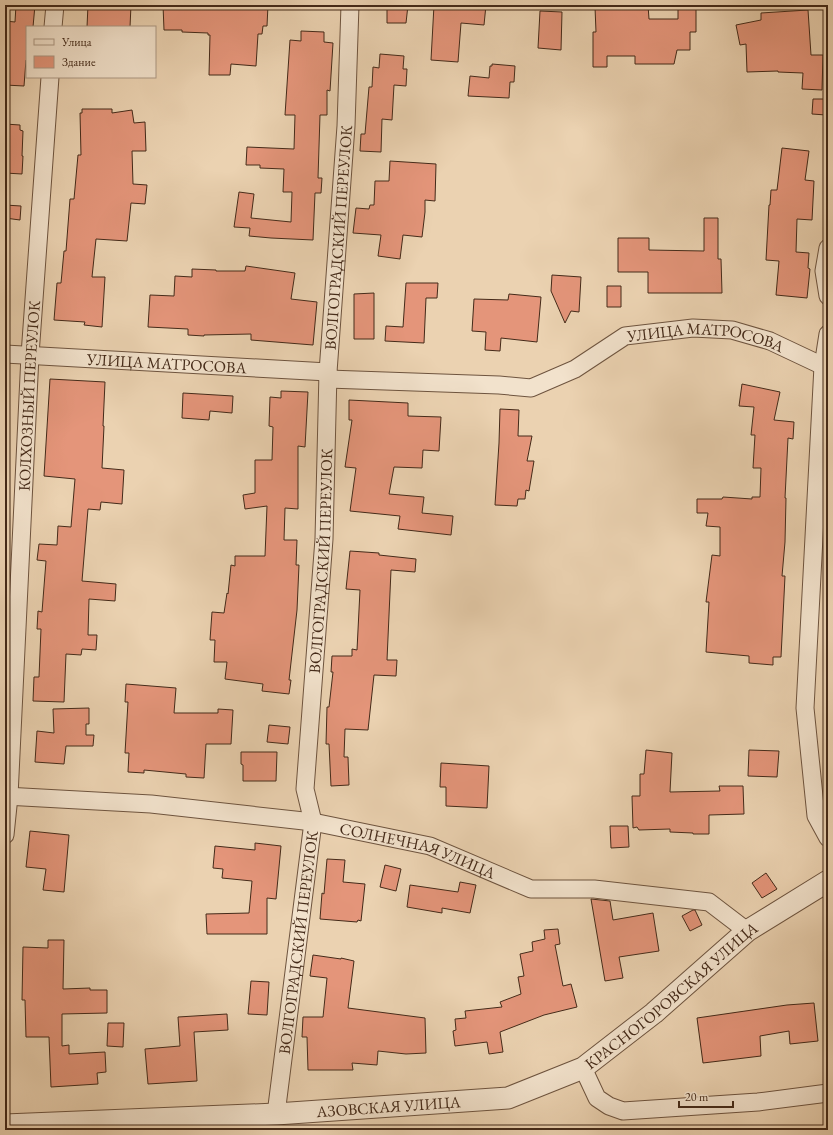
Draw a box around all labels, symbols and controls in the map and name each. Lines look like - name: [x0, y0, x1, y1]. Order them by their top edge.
- legend: [26, 26, 156, 78]
- text: Улица: [61, 34, 92, 50]
- text: Здание: [62, 54, 96, 70]
- street label: ВОЛГОГРАДСКИЙ ПЕРЕУЛОК: [320, 124, 357, 350]
- street label: КОЛХОЗНЫЙ ПЕРЕУЛОК: [14, 299, 45, 491]
- street label: УЛИЦА МАТРОСОВА: [625, 318, 788, 358]
- street label: УЛИЦА МАТРОСОВА: [85, 349, 248, 378]
- street label: ВОЛГОГРАДСКИЙ ПЕРЕУЛОК: [304, 448, 337, 674]
- street label: СОЛНЕЧНАЯ УЛИЦА: [338, 818, 500, 884]
- street label: ВОЛГОГРАДСКИЙ ПЕРЕУЛОК: [274, 829, 323, 1055]
- street label: КРАСНОГОРОВСКАЯ УЛИЦА: [581, 917, 762, 1074]
- scale bar: [679, 1083, 733, 1109]
- text: 20 m: [685, 1089, 709, 1105]
- street label: АЗОВСКАЯ УЛИЦА: [315, 1091, 462, 1122]

